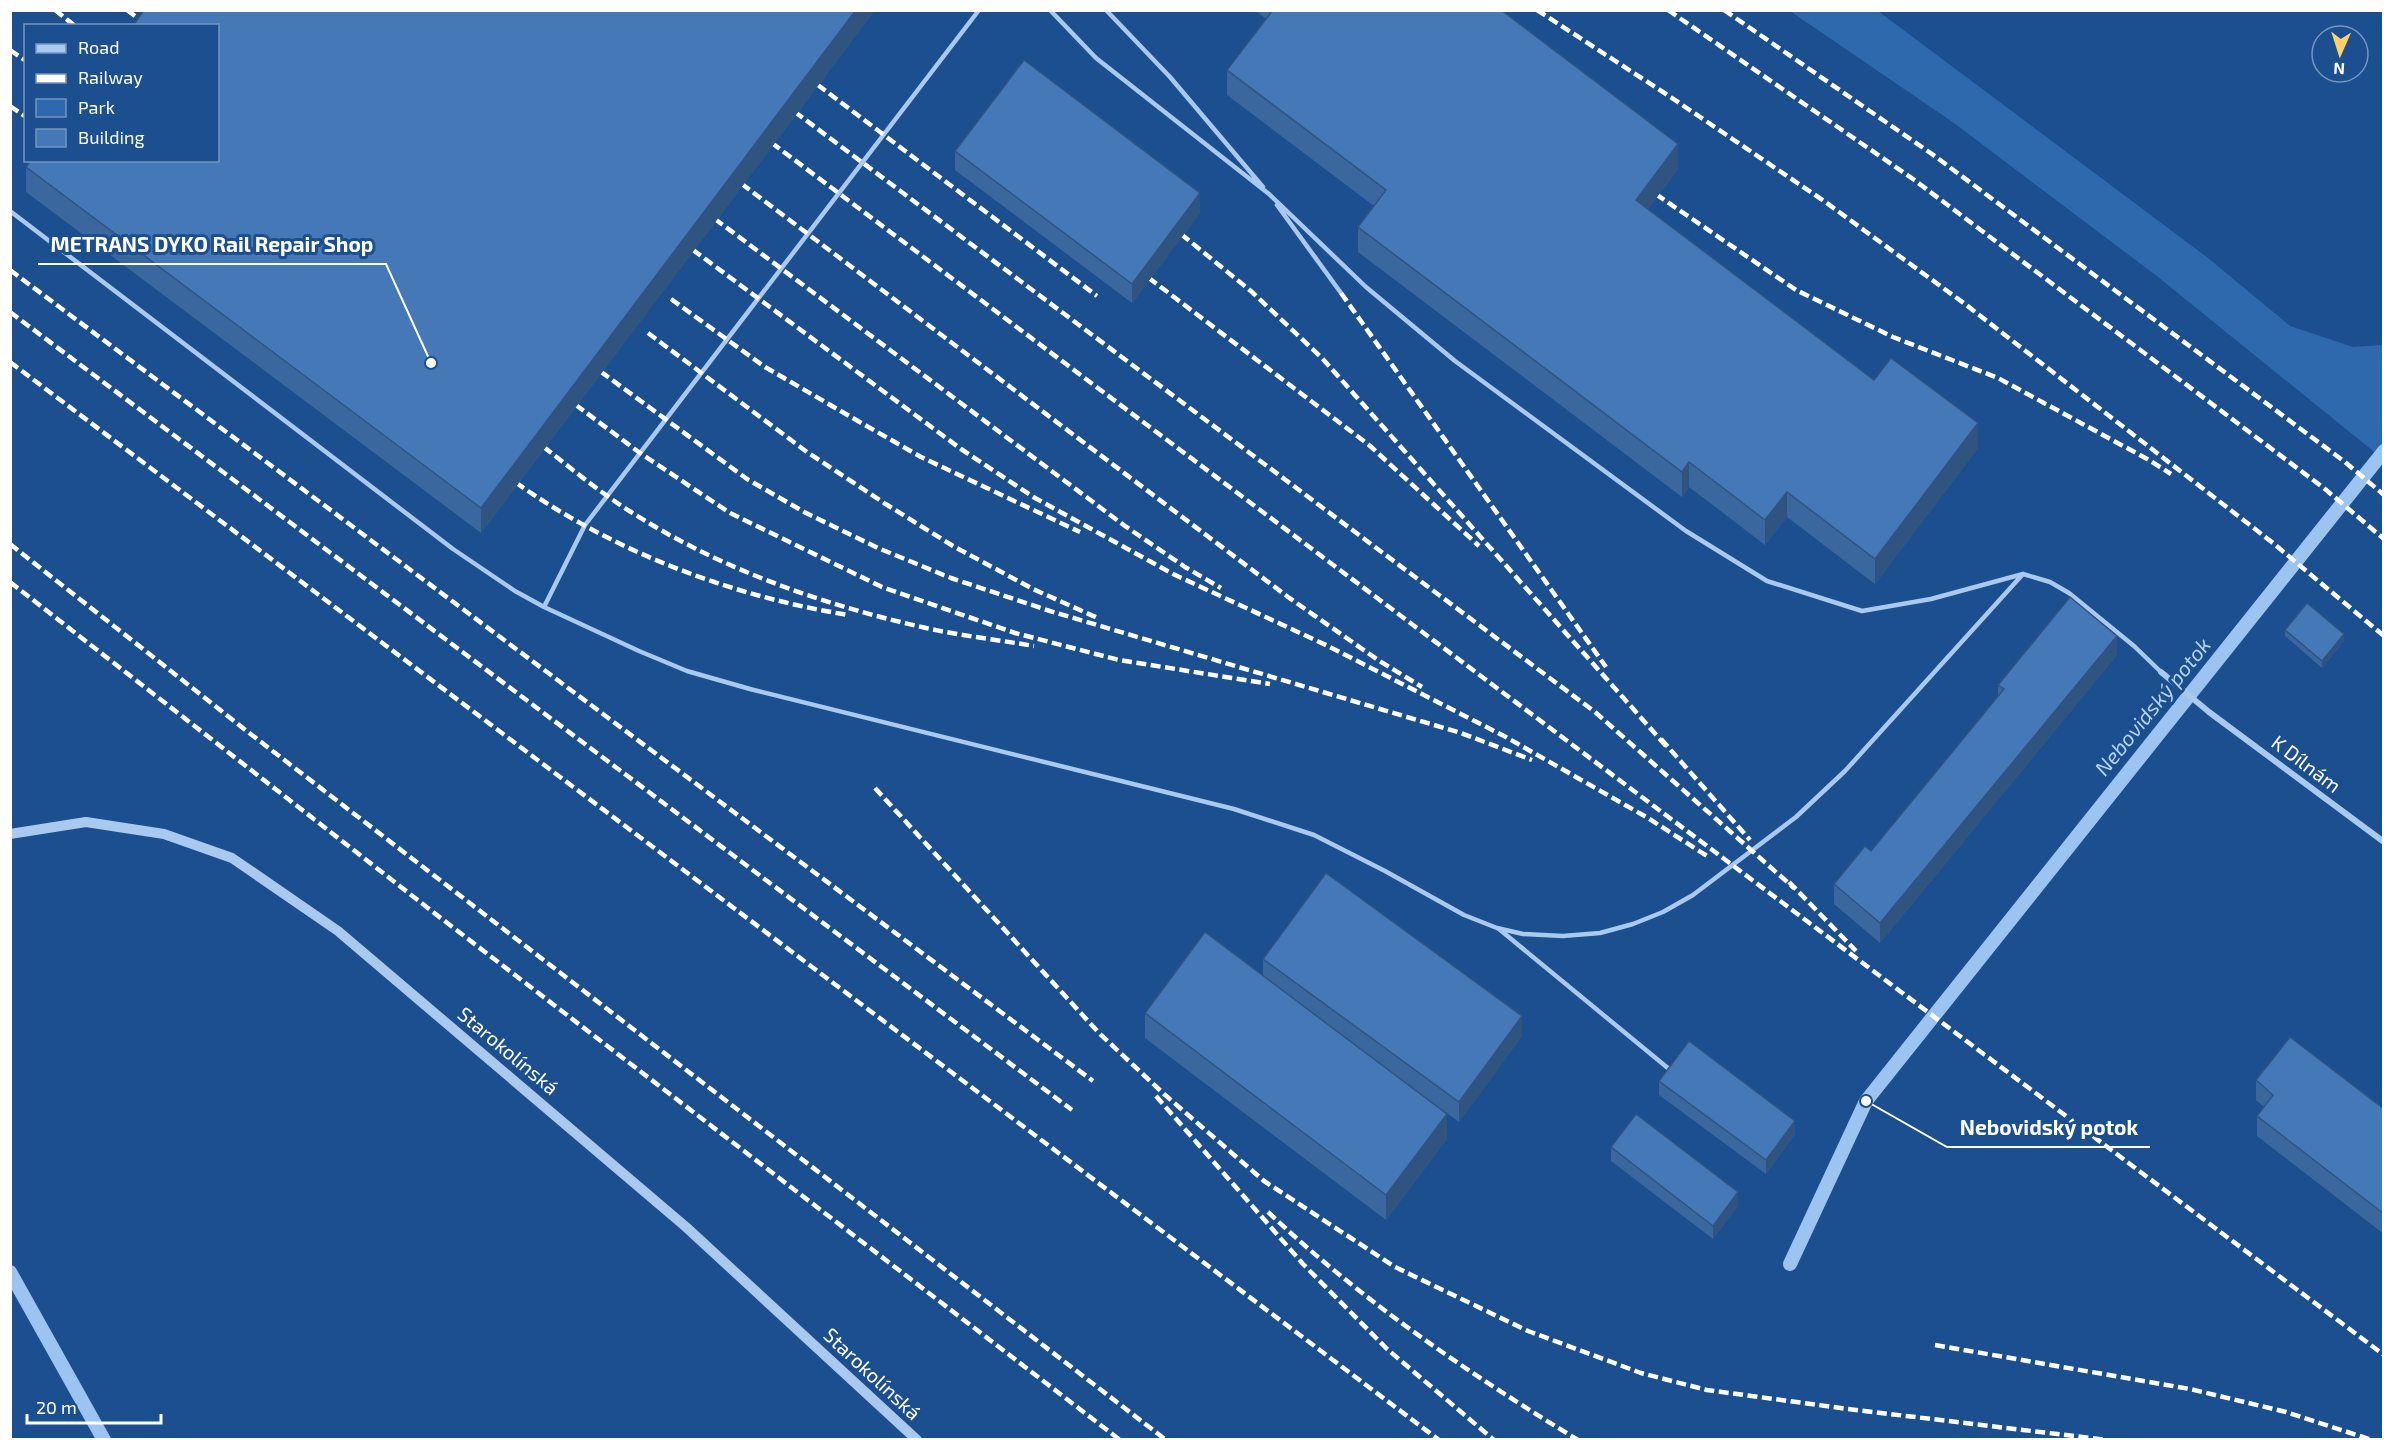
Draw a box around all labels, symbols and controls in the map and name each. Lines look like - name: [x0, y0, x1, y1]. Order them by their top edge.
- legend: [24, 24, 219, 162]
- north arrow: [2310, 24, 2370, 84]
- text: Road: [78, 36, 119, 58]
- text: N: [2333, 60, 2345, 79]
- text: Railway: [78, 66, 143, 88]
- text: Park: [78, 96, 115, 118]
- text: Building: [78, 126, 145, 148]
- callout: METRANS DYKO Rail Repair Shop: [38, 225, 386, 264]
- text: METRANS DYKO Rail Repair Shop: [51, 231, 373, 256]
- water label: Nebovidský potok: [2089, 632, 2216, 781]
- street label: K Dílnám: [2267, 729, 2346, 797]
- street label: Starokolínská: [453, 1001, 564, 1099]
- callout: Nebovidský potok: [1947, 1108, 2150, 1147]
- text: Nebovidský potok: [1960, 1114, 2138, 1140]
- street label: Starokolínská: [819, 1322, 926, 1424]
- scale bar: [27, 1387, 160, 1425]
- text: 20 m: [36, 1396, 77, 1418]

